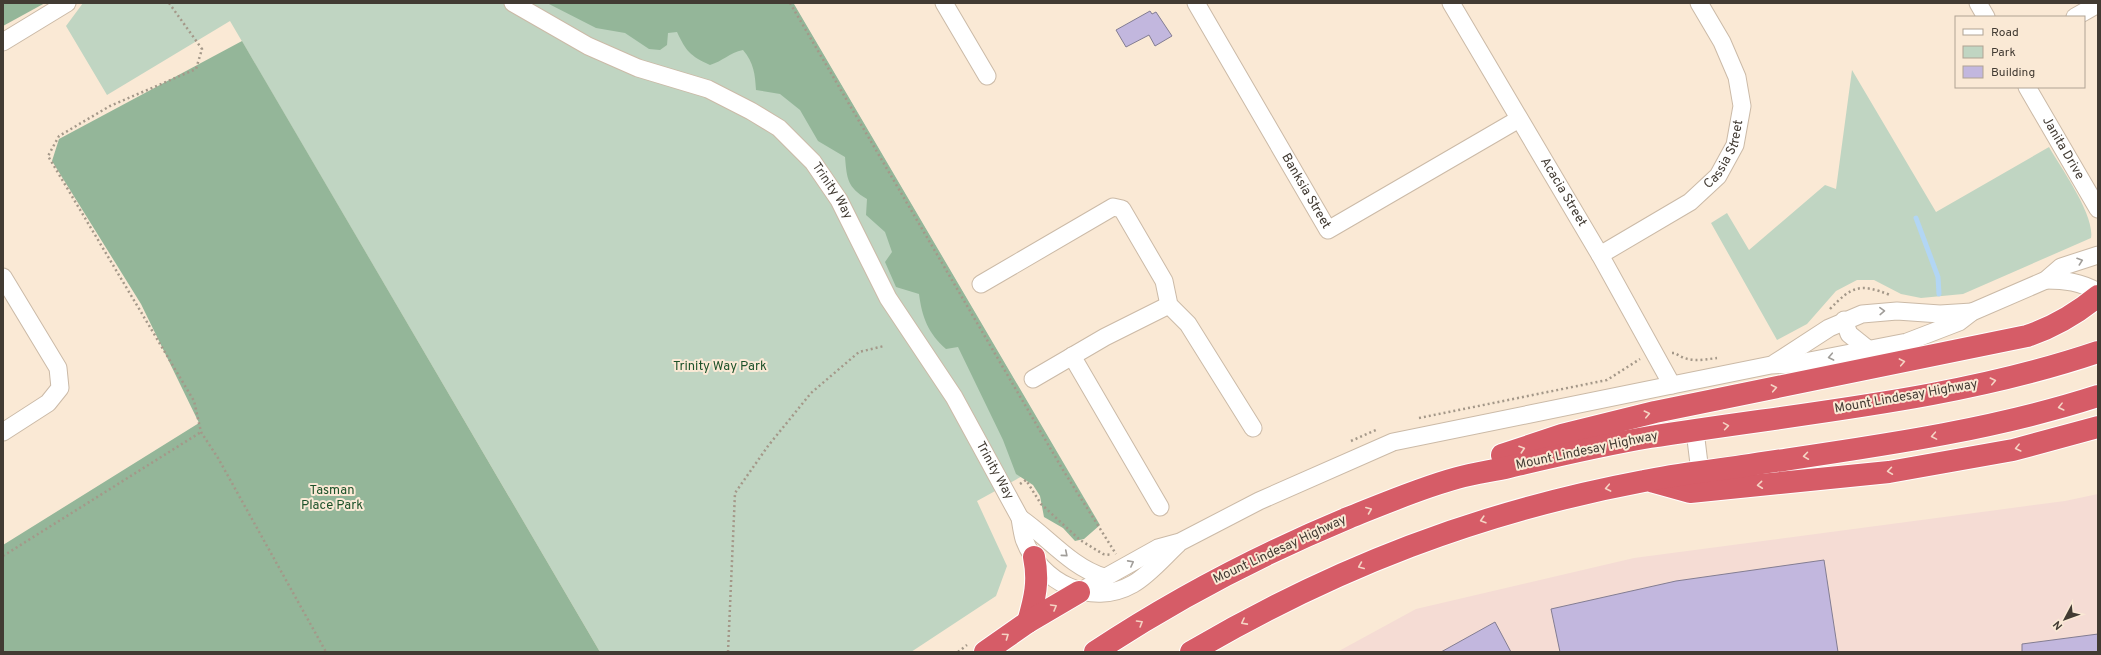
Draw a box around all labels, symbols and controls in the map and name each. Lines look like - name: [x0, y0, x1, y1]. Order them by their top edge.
- legend: [1955, 16, 2085, 88]
- text: Road: [1991, 25, 2019, 41]
- text: Park: [1991, 45, 2016, 61]
- text: Building: [1991, 65, 2035, 81]
- street label: Janita Drive: [2038, 114, 2087, 183]
- street label: Cassia Street: [1701, 119, 1747, 193]
- street label: Banksia Street: [1277, 151, 1334, 232]
- street label: Acacia Street: [1536, 155, 1590, 230]
- street label: Trinity Way: [808, 160, 855, 222]
- one-way arrow: [2076, 257, 2083, 266]
- one-way arrow: [1879, 307, 1885, 315]
- one-way arrow: [1828, 352, 1835, 360]
- one-way arrow: [1898, 358, 1905, 367]
- park label: Trinity Way Park: [673, 359, 767, 375]
- street label: Mount Lindesay Highway: [1833, 377, 1979, 417]
- one-way arrow: [1989, 378, 1996, 386]
- one-way arrow: [1771, 384, 1777, 392]
- one-way arrow: [2057, 402, 2064, 411]
- one-way arrow: [1644, 410, 1650, 418]
- one-way arrow: [1723, 422, 1730, 431]
- street label: Mount Lindesay Highway: [1514, 428, 1660, 474]
- one-way arrow: [1931, 432, 1937, 440]
- street label: Trinity Way: [972, 439, 1017, 503]
- one-way arrow: [2014, 444, 2021, 452]
- one-way arrow: [1518, 445, 1525, 453]
- one-way arrow: [1803, 451, 1809, 460]
- one-way arrow: [1887, 466, 1893, 475]
- one-way arrow: [1757, 480, 1763, 489]
- park label: Tasman Place Park: [301, 483, 363, 514]
- one-way arrow: [1605, 483, 1612, 491]
- one-way arrow: [1366, 506, 1373, 514]
- street label: Mount Lindesay Highway: [1211, 512, 1349, 588]
- one-way arrow: [1479, 516, 1486, 524]
- one-way arrow: [1061, 549, 1068, 556]
- one-way arrow: [1127, 560, 1134, 567]
- one-way arrow: [1358, 561, 1365, 569]
- north arrow: [2045, 599, 2085, 639]
- one-way arrow: [1049, 604, 1057, 611]
- one-way arrow: [1240, 617, 1248, 624]
- text: N: [2050, 617, 2066, 632]
- one-way arrow: [1136, 620, 1143, 628]
- one-way arrow: [1002, 634, 1009, 641]

